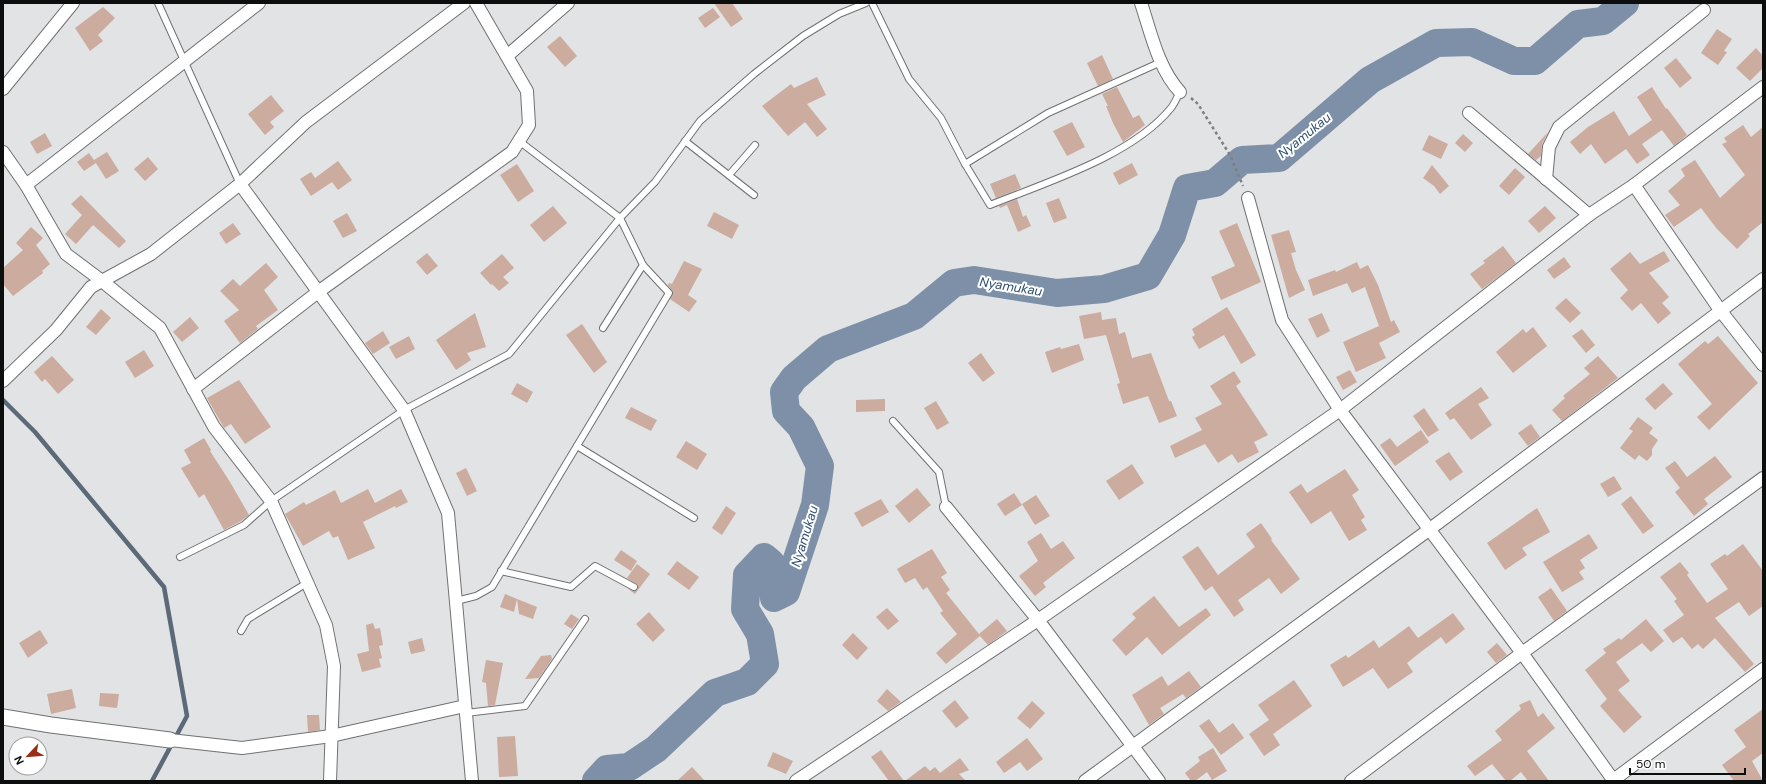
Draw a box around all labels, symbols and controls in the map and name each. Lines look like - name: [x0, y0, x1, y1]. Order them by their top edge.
- water label: Nyamukau: [1274, 109, 1335, 162]
- water label: Nyamukau: [978, 273, 1044, 300]
- water label: Nyamukau: [787, 503, 822, 569]
- north arrow: [8, 736, 48, 776]
- scale bar: [1630, 750, 1745, 776]
- text: N: [11, 754, 27, 767]
- text: 50 m: [1636, 756, 1665, 772]

